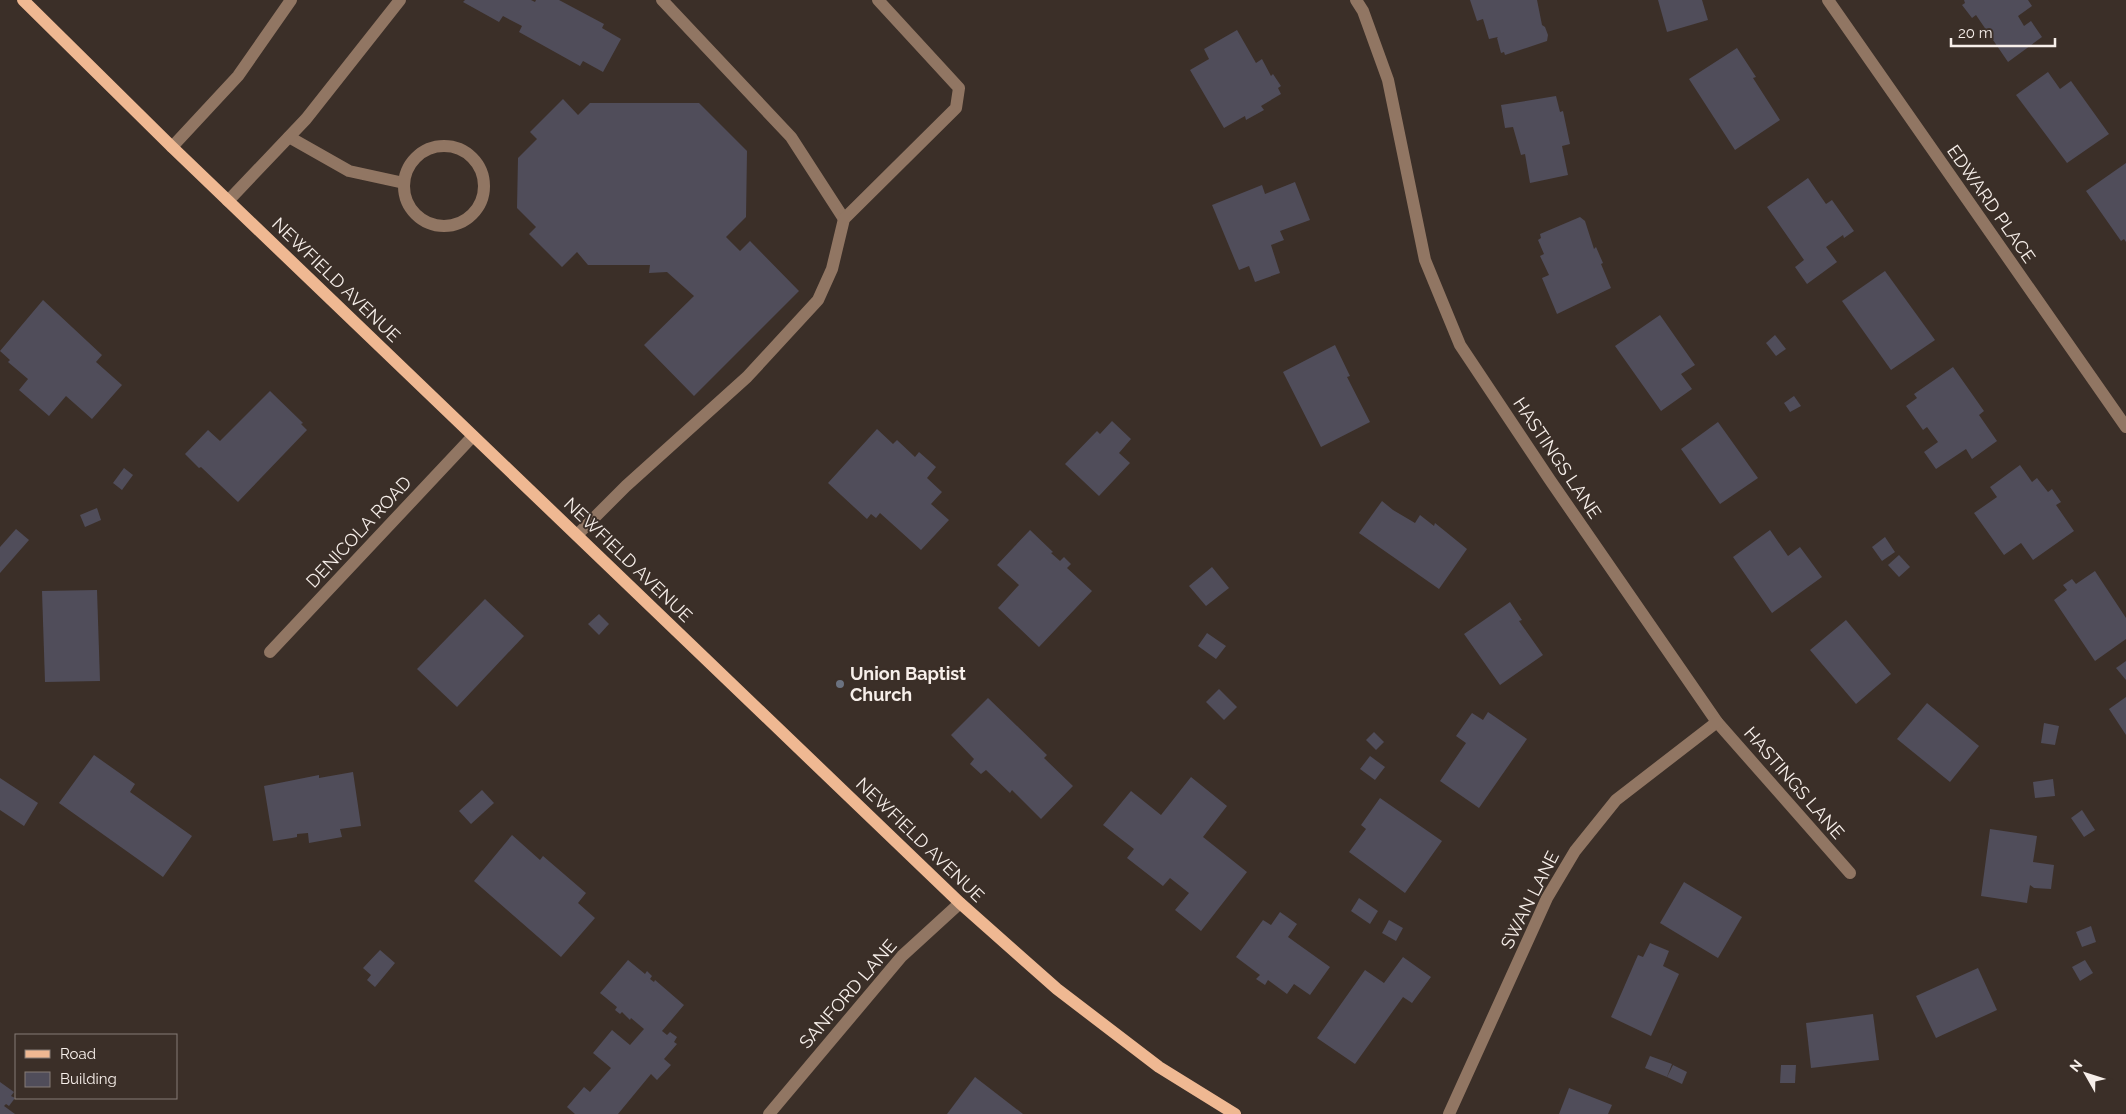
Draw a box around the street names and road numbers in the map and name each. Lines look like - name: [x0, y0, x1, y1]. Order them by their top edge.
- street label: EDWARD PLACE: [1943, 141, 2040, 267]
- street label: NEWFIELD AVENUE: [268, 213, 405, 346]
- street label: HASTINGS LANE: [1509, 393, 1606, 522]
- street label: DENICOLA ROAD: [302, 472, 416, 592]
- street label: NEWFIELD AVENUE: [560, 493, 697, 626]
- street label: HASTINGS LANE: [1740, 722, 1849, 843]
- street label: NEWFIELD AVENUE: [852, 773, 989, 906]
- street label: SWAN LANE: [1496, 848, 1563, 952]
- street label: SANFORD LANE: [795, 935, 901, 1052]

